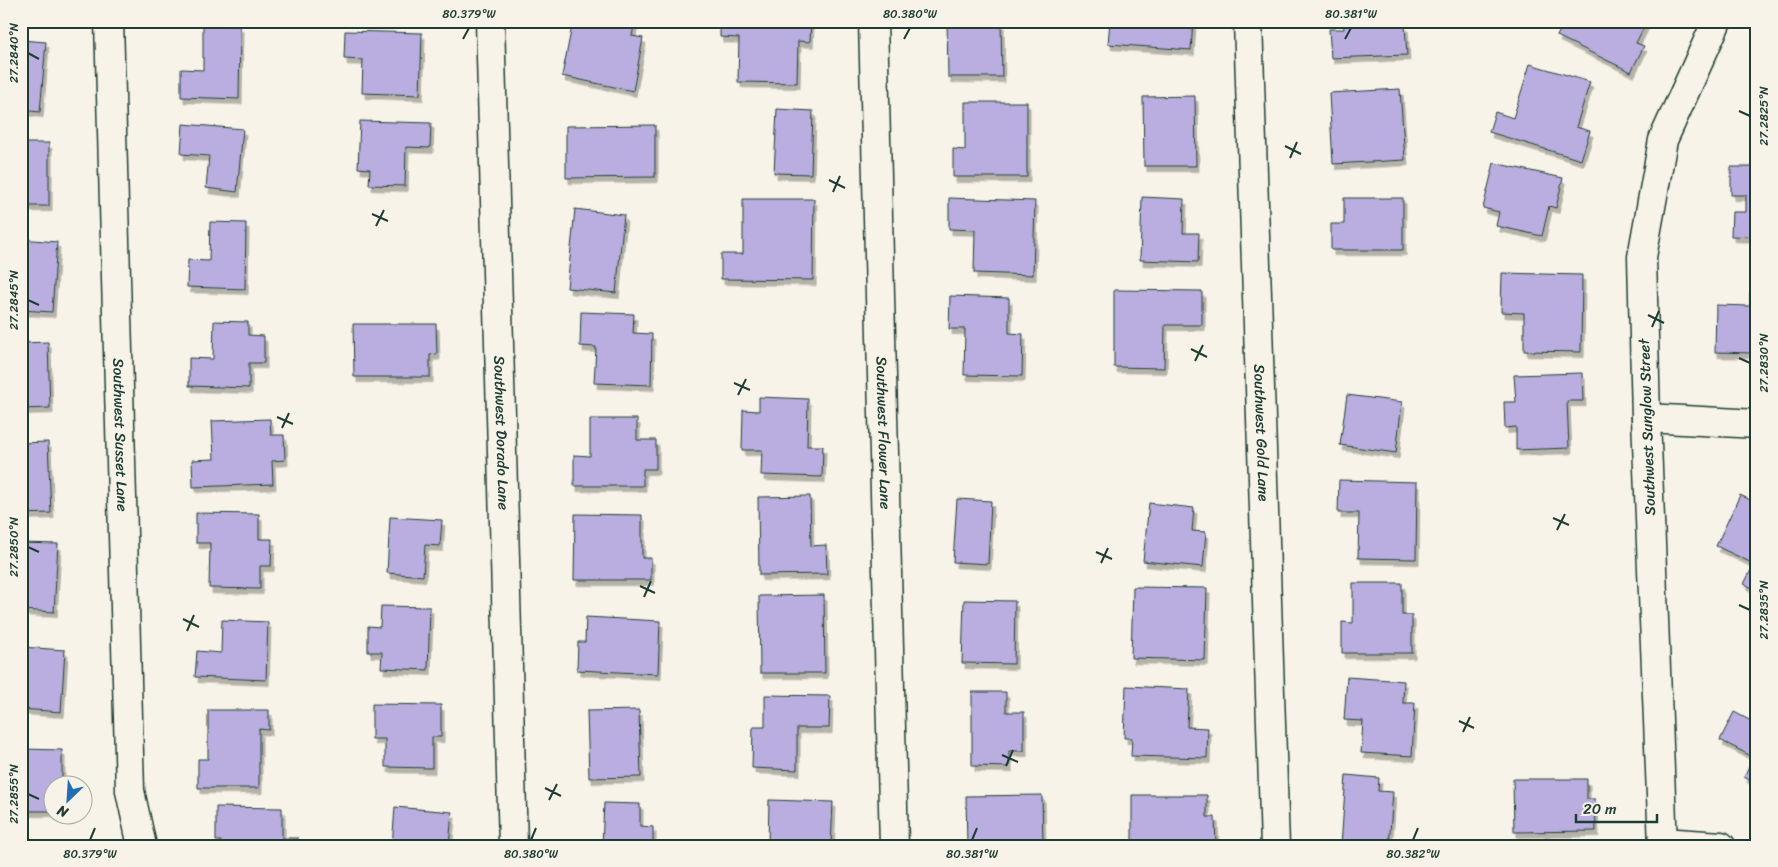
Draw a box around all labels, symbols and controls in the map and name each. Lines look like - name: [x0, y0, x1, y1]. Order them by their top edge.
- text: 80.379°W: [442, 3, 497, 25]
- text: 80.380°W: [883, 3, 938, 25]
- text: 80.381°W: [1325, 3, 1378, 25]
- text: 27.2840°N: [3, 22, 25, 83]
- text: 27.2825°N: [1753, 86, 1775, 146]
- text: 27.2845°N: [3, 269, 25, 330]
- text: 27.2830°N: [1753, 333, 1775, 393]
- street label: Southwest Sunglow Street: [1631, 337, 1663, 516]
- street label: Southwest Dorado Lane: [486, 355, 517, 511]
- street label: Southwest Flower Lane: [869, 356, 898, 510]
- street label: Southwest Susset Lane: [105, 358, 135, 512]
- street label: Southwest Gold Lane: [1246, 364, 1277, 502]
- text: 27.2850°N: [3, 516, 25, 577]
- text: 27.2835°N: [1753, 580, 1775, 639]
- text: 27.2855°N: [3, 763, 25, 824]
- north arrow: [42, 774, 92, 824]
- scale bar: [1576, 792, 1657, 824]
- text: 20 m: [1583, 796, 1617, 822]
- text: N: [53, 798, 73, 825]
- text: 80.379°W: [63, 843, 118, 865]
- text: 80.380°W: [504, 843, 559, 865]
- text: 80.381°W: [946, 843, 999, 865]
- text: 80.382°W: [1386, 843, 1441, 865]

